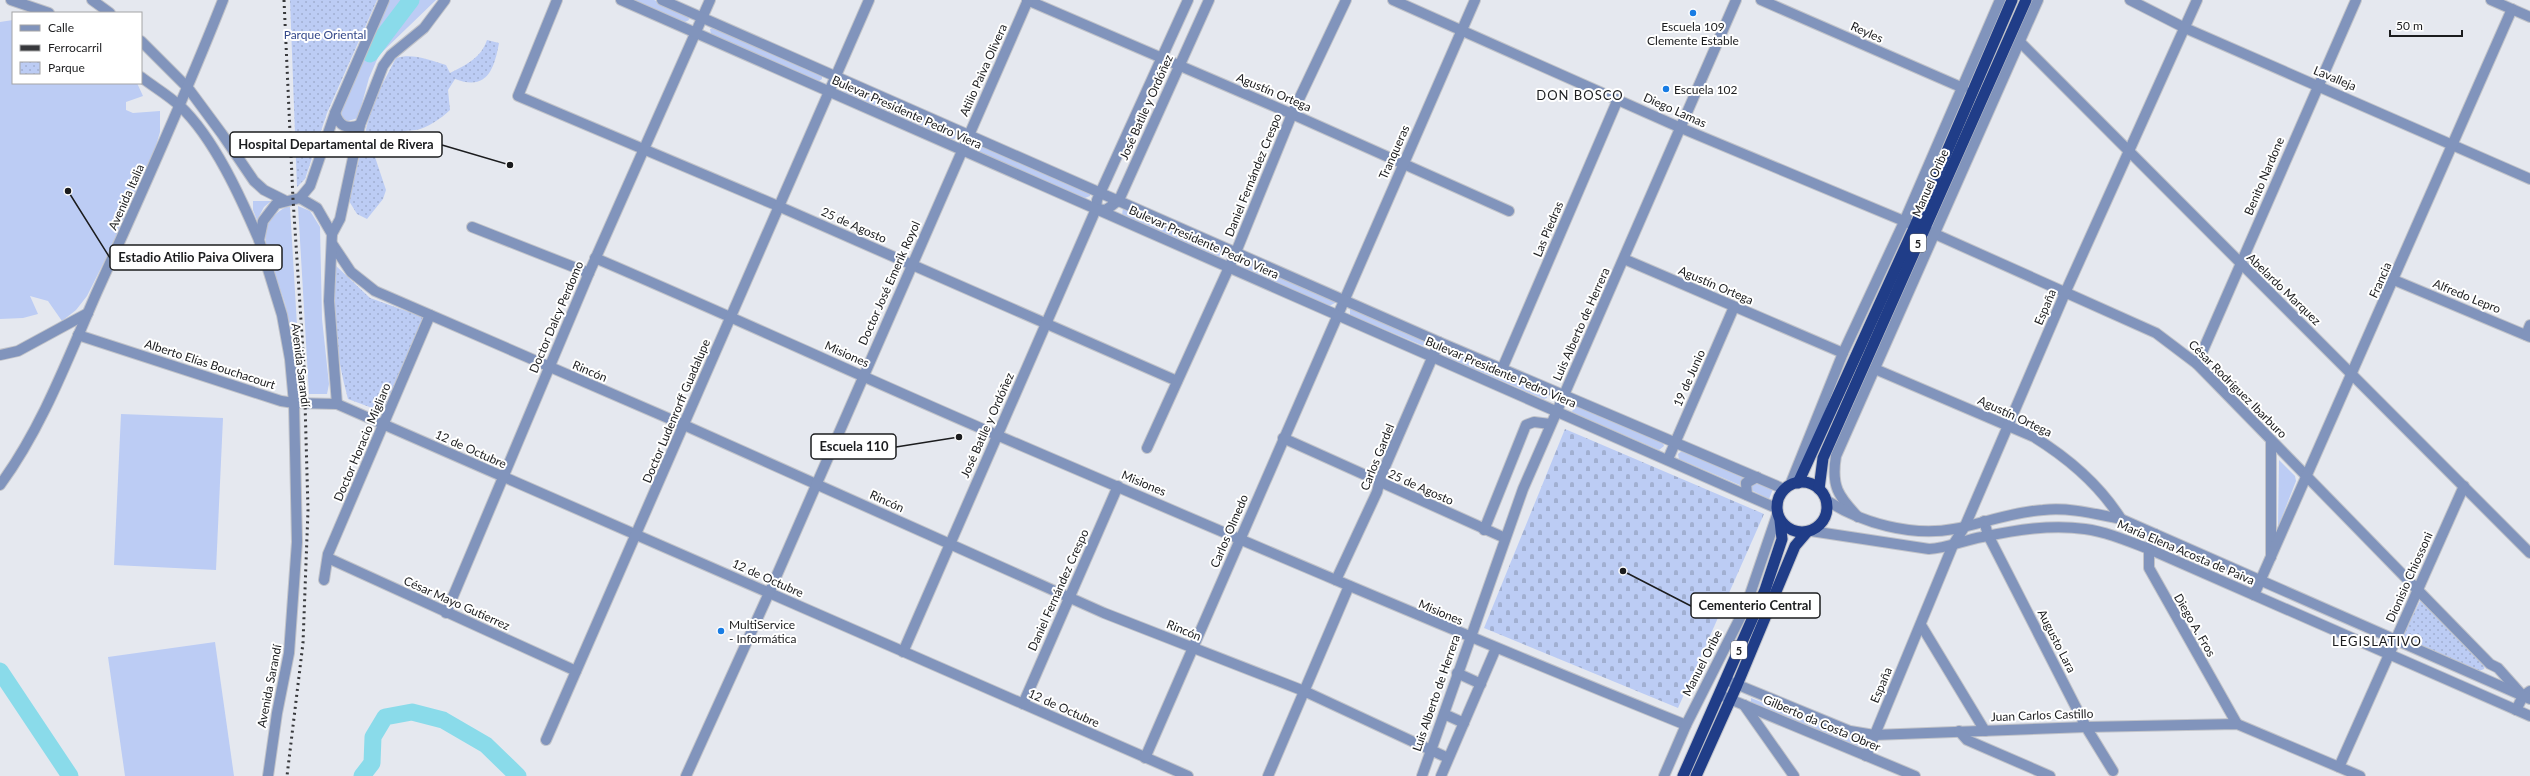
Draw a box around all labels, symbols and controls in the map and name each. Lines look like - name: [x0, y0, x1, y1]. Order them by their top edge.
- marker: Escuela 109 Clemente Estable: [1688, 8, 1698, 18]
- legend: [12, 12, 142, 84]
- scale bar: [2390, 12, 2462, 38]
- street label: Reyles: [1848, 18, 1886, 46]
- text: 50 m: [2396, 18, 2423, 33]
- place label: Escuela 109 Clemente Estable: [1647, 19, 1739, 48]
- text: Calle: [48, 20, 74, 35]
- street label: Atilio Paiva Olivera: [956, 21, 1010, 118]
- park label: Parque Oriental: [284, 27, 366, 42]
- text: Ferrocarril: [48, 40, 102, 55]
- street label: José Batlle y Ordóñez: [1116, 52, 1176, 162]
- text: Parque: [48, 60, 85, 75]
- street label: Lavalleja: [2311, 62, 2359, 94]
- street label: Agustín Ortega: [1234, 69, 1314, 115]
- street label: Bulevar Presidente Pedro Viera: [830, 72, 984, 152]
- place label: Escuela 102: [1674, 82, 1738, 97]
- marker: Escuela 102: [1661, 84, 1671, 94]
- district label: DON BOSCO: [1536, 87, 1624, 103]
- street label: Diego Lamas: [1641, 89, 1709, 131]
- street label: Daniel Fernández Crespo: [1221, 111, 1285, 239]
- street label: Tranqueras: [1375, 123, 1413, 181]
- callout: Hospital Departamental de Rivera: [230, 132, 442, 157]
- street label: Benito Nardone: [2241, 135, 2287, 217]
- text: Hospital Departamental de Rivera: [238, 136, 434, 152]
- street label: Manuel Oribe: [1908, 147, 1952, 219]
- street label: Avenida Italia: [105, 162, 147, 232]
- street label: Las Piedras: [1530, 199, 1566, 259]
- street label: Bulevar Presidente Pedro Viera: [1127, 202, 1281, 282]
- street label: 25 de Agosto: [819, 204, 889, 246]
- street label: Doctor José Emerik Royol: [855, 218, 923, 348]
- road number: 5: [1910, 234, 1926, 252]
- callout: Estadio Atilio Paiva Olivera: [110, 245, 282, 270]
- text: Estadio Atilio Paiva Olivera: [118, 249, 274, 265]
- street label: Abelardo Marquez: [2244, 250, 2324, 328]
- street label: Doctor Dalcy Perdomo: [526, 259, 586, 375]
- street label: Francia: [2365, 260, 2395, 300]
- street label: Agustín Ortega: [1676, 262, 1756, 308]
- street label: Luis Alberto de Herrera: [1549, 265, 1613, 383]
- street label: Alfredo Lepro: [2431, 276, 2503, 316]
- street label: España: [2031, 287, 2059, 327]
- street label: Avenida Sarandí: [288, 322, 314, 409]
- street label: Bulevar Presidente Pedro Viera: [1423, 333, 1579, 411]
- street label: Alberto Elías Bouchacourt: [143, 336, 278, 392]
- street label: Doctor Ludenrorff Guadalupe: [639, 337, 713, 485]
- street label: César Rodríguez Ibarburo: [2186, 337, 2290, 441]
- street label: Misiones: [822, 338, 872, 370]
- street label: 19 de Junio: [1670, 347, 1708, 409]
- street label: Rincón: [570, 357, 610, 385]
- street label: José Batlle y Ordóñez: [957, 370, 1017, 480]
- street label: Doctor Horacio Migliaro: [330, 380, 394, 503]
- street label: Agustín Ortega: [1976, 392, 2054, 440]
- street label: Carlos Gardel: [1357, 421, 1397, 493]
- street label: 12 de Octubre: [433, 427, 509, 471]
- callout: Escuela 110: [811, 434, 896, 459]
- text: Escuela 110: [819, 438, 889, 454]
- street label: 25 de Agosto: [1386, 466, 1456, 508]
- street label: Misiones: [1119, 467, 1169, 499]
- street label: Rincón: [867, 487, 907, 515]
- street label: Carlos Olmedo: [1207, 492, 1251, 570]
- street label: María Elena Acosta de Paiva: [2115, 516, 2257, 588]
- street label: Daniel Fernández Crespo: [1024, 527, 1092, 653]
- street label: Dionisio Chiossoni: [2382, 529, 2436, 625]
- street label: 12 de Octubre: [730, 556, 806, 600]
- street label: César Mayo Gutierrez: [402, 573, 513, 633]
- street label: Diego A. Fros: [2171, 591, 2219, 659]
- callout: Cementerio Central: [1691, 593, 1820, 618]
- street label: Misiones: [1416, 596, 1466, 628]
- text: Cementerio Central: [1698, 597, 1812, 613]
- street label: Augusto Lara: [2035, 607, 2079, 675]
- street label: Rincón: [1164, 616, 1204, 644]
- place label: MultiService - Informática: [729, 617, 796, 646]
- marker: MultiService - Informática: [716, 626, 726, 636]
- street label: Manuel Oribe: [1679, 627, 1725, 699]
- street label: Luis Alberto de Herrera: [1409, 633, 1463, 753]
- district label: LEGISLATIVO: [2332, 633, 2422, 649]
- road number: 5: [1731, 641, 1747, 659]
- street label: Avenida Sarandí: [254, 642, 285, 729]
- street label: España: [1867, 665, 1895, 705]
- street label: 12 de Octubre: [1026, 686, 1102, 730]
- street label: Gilberto da Costa Obrer: [1761, 691, 1884, 755]
- street label: Juan Carlos Castillo: [1990, 706, 2094, 724]

